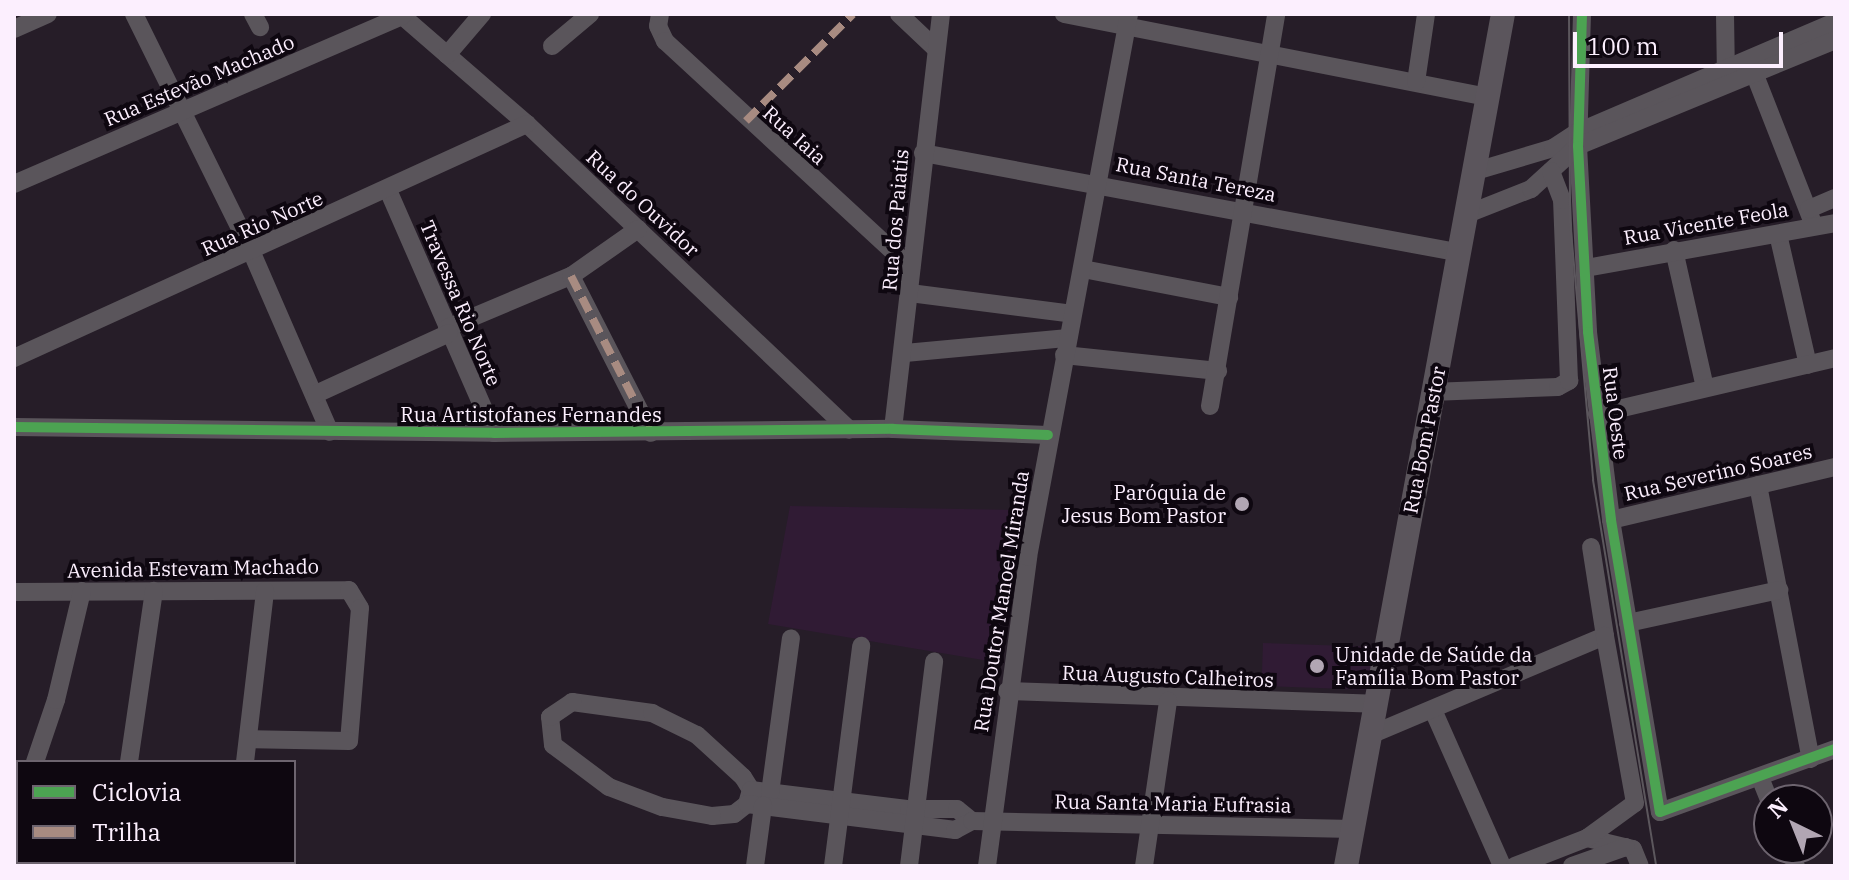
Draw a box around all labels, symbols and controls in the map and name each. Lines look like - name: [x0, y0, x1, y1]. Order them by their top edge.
- scale bar: [1577, 16, 1787, 66]
- street label: Rua Estevão Machado: [100, 29, 298, 131]
- text: 100 m: [1587, 30, 1659, 62]
- street label: Rua Iaia: [759, 101, 831, 169]
- street label: Rua do Ouvidor: [582, 145, 704, 261]
- street label: Rua dos Paiatis: [877, 148, 913, 292]
- street label: Rua Santa Tereza: [1114, 152, 1278, 206]
- street label: Rua Rio Norte: [198, 185, 326, 261]
- street label: Rua Vicente Feola: [1622, 197, 1790, 249]
- street label: Travessa Rio Norte: [415, 217, 507, 389]
- street label: Rua Bom Pastor: [1398, 364, 1450, 516]
- street label: Rua Oeste: [1598, 365, 1634, 461]
- street label: Rua Artistofanes Fernandes: [400, 402, 662, 426]
- street label: Rua Severino Soares: [1622, 439, 1814, 505]
- street label: Rua Doutor Manoel Miranda: [968, 469, 1034, 733]
- place label: Paróquia de Jesus Bom Pastor: [1061, 480, 1226, 527]
- marker: Paróquia de Jesus Bom Pastor: [1233, 495, 1251, 513]
- street label: Avenida Estevam Machado: [67, 554, 319, 582]
- place label: Unidade de Saúde da Família Bom Pastor: [1335, 642, 1532, 689]
- marker: Unidade de Saúde da Família Bom Pastor: [1306, 655, 1328, 677]
- street label: Rua Augusto Calheiros: [1062, 660, 1274, 692]
- legend: [16, 760, 296, 864]
- text: Ciclovia: [92, 776, 182, 808]
- north arrow: [1753, 784, 1833, 864]
- street label: Rua Santa Maria Eufrasia: [1054, 789, 1292, 817]
- text: N: [1761, 791, 1794, 824]
- text: Trilha: [92, 816, 161, 848]

